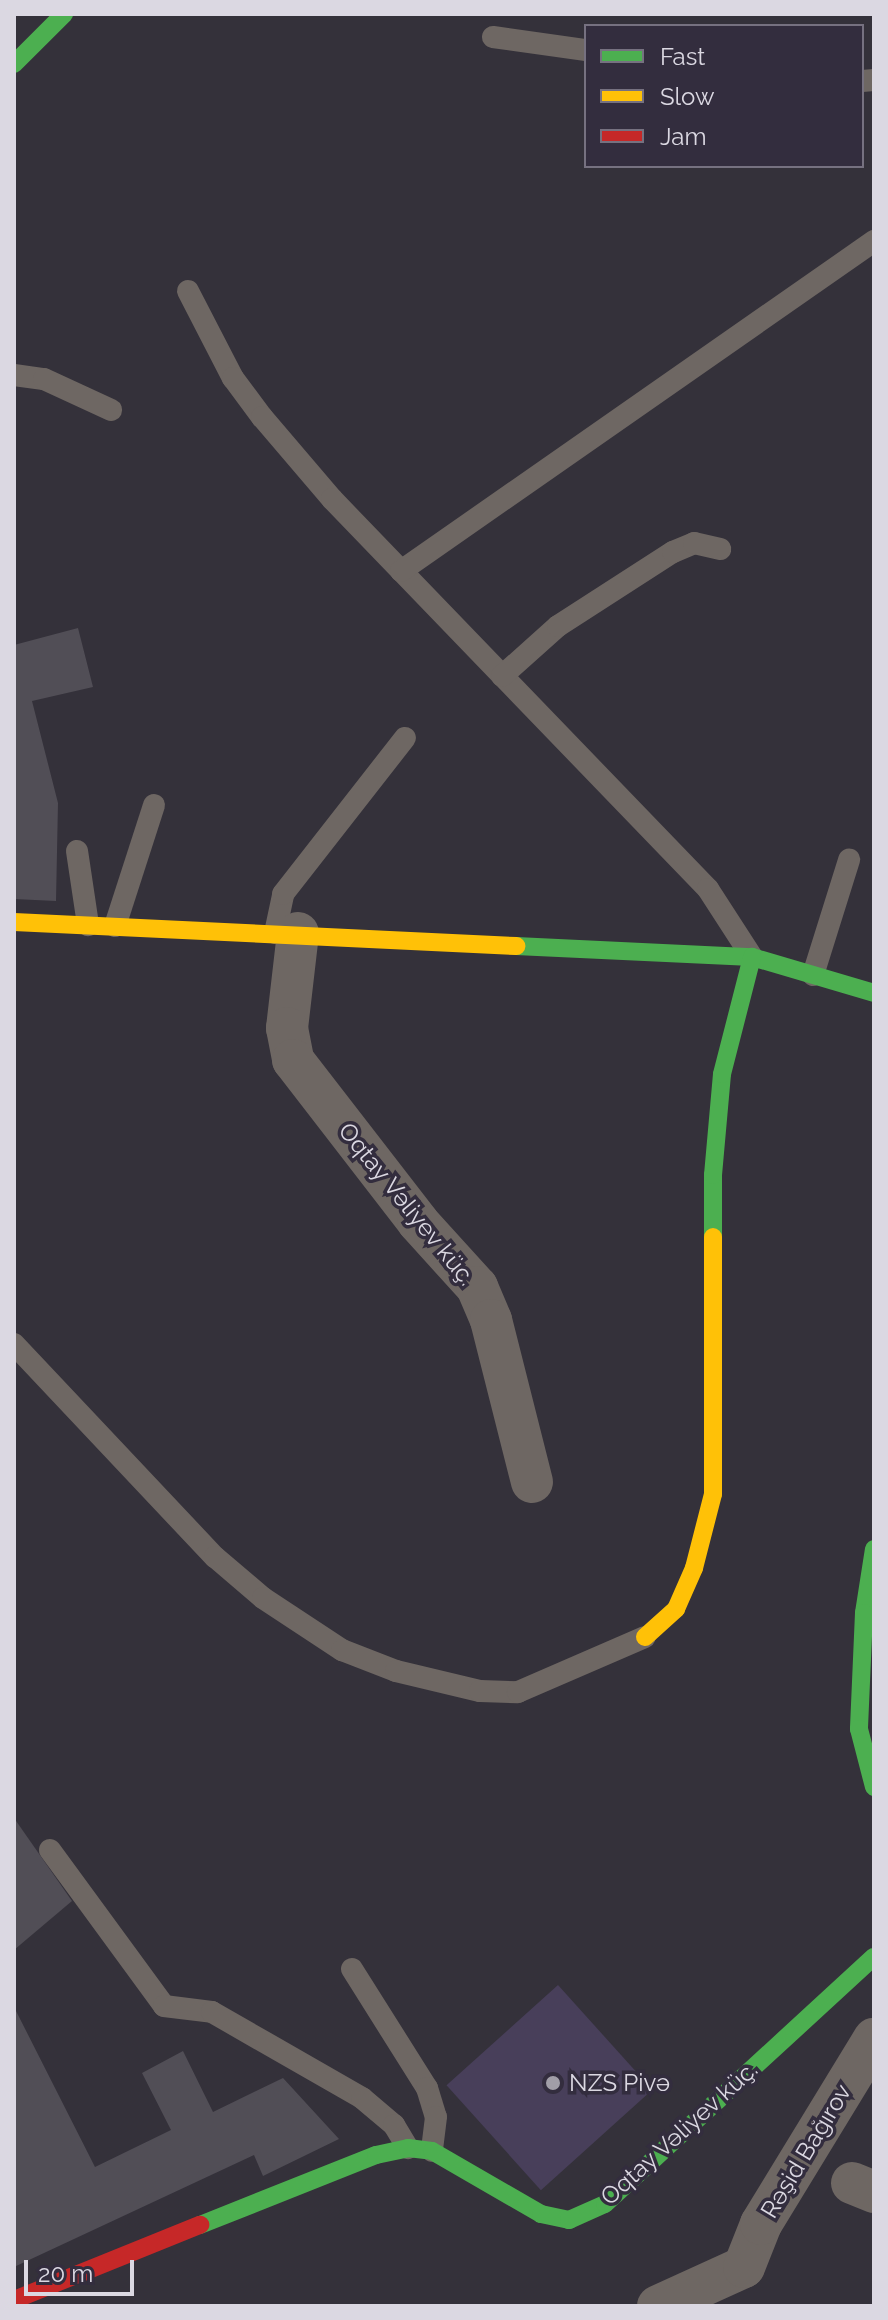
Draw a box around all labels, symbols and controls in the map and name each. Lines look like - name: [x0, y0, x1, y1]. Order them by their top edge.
- legend: [584, 24, 864, 168]
- text: Fast: [660, 42, 705, 71]
- text: Slow: [660, 82, 714, 111]
- text: Jam: [660, 122, 706, 151]
- street label: Oqtay Vəliyev küç.: [332, 1116, 482, 1292]
- street label: Oqtay Vəliyev küç.: [594, 2054, 764, 2212]
- place label: NZS Pivə: [569, 2069, 670, 2097]
- marker: NZS Pivə: [544, 2074, 562, 2092]
- street label: Rəşid Bağırov: [755, 2079, 857, 2223]
- scale bar: [28, 2244, 138, 2294]
- text: 20 m: [38, 2259, 93, 2288]

